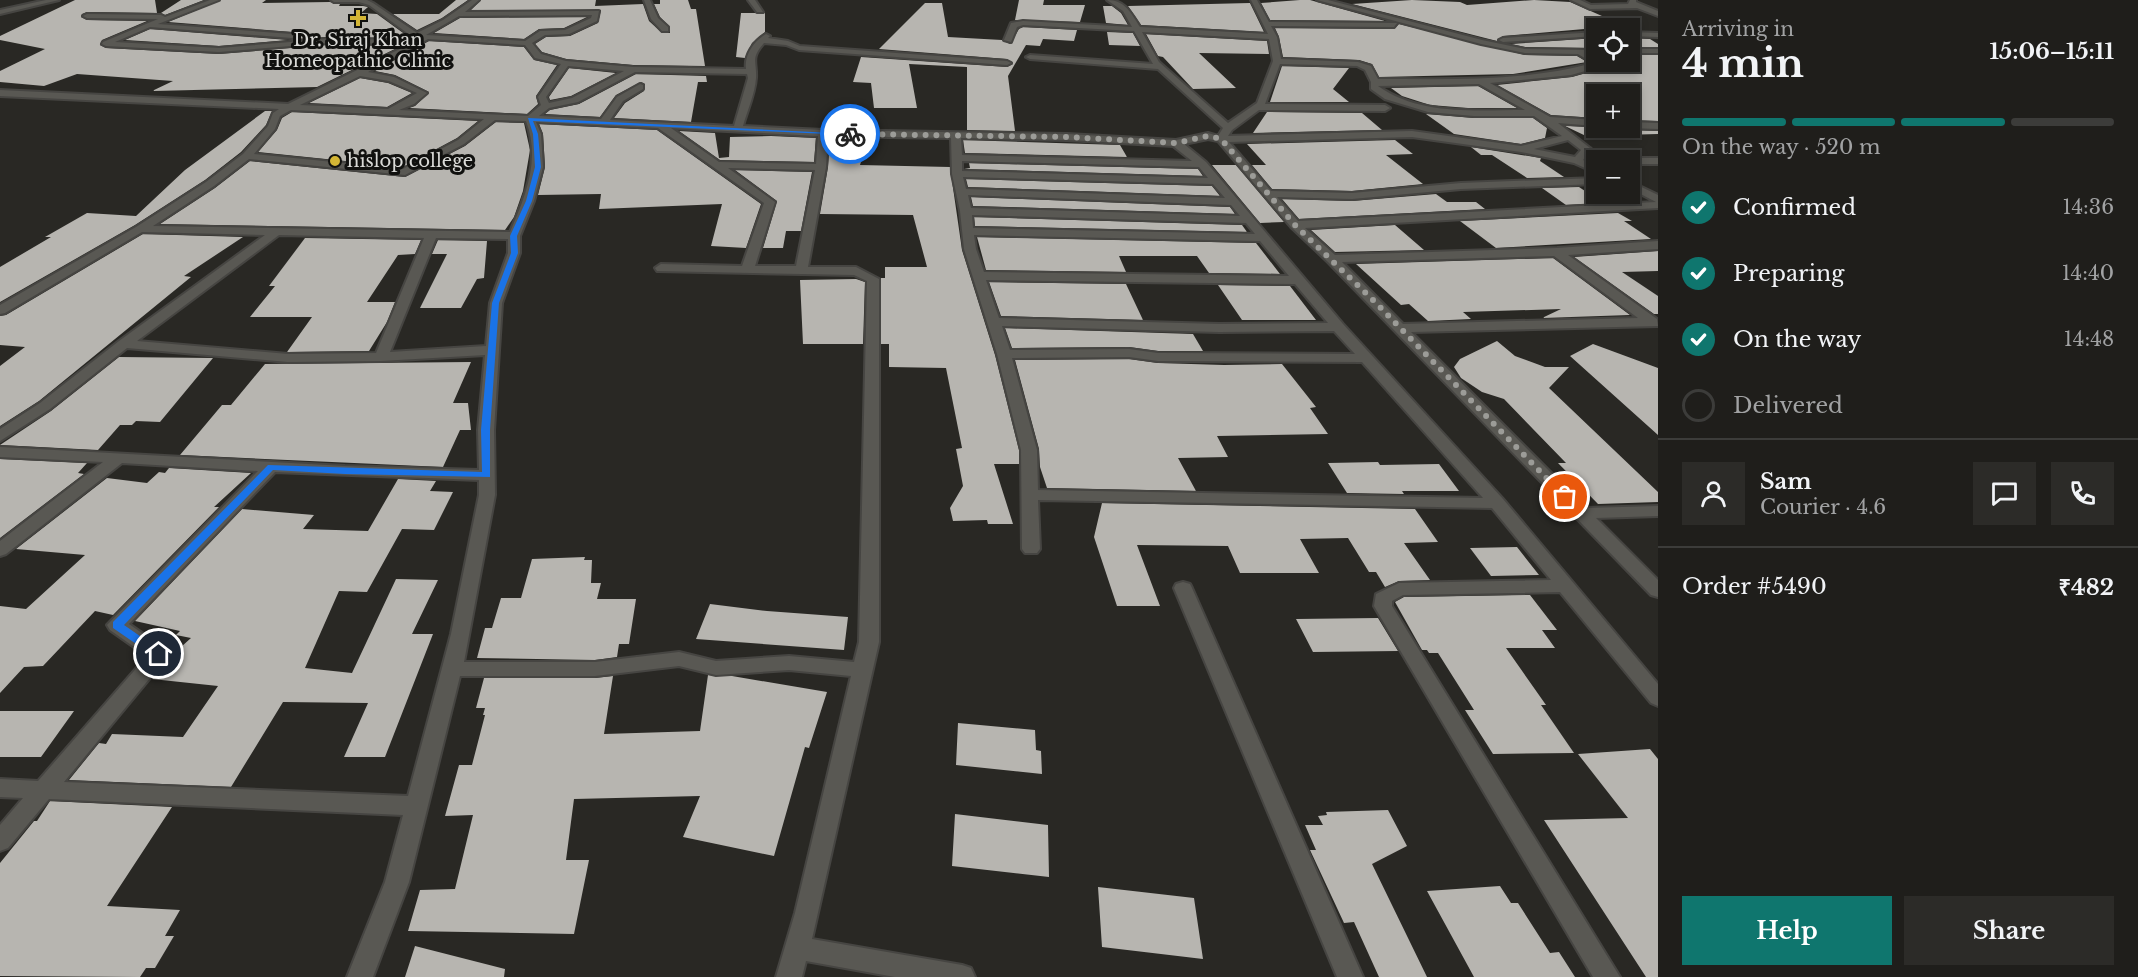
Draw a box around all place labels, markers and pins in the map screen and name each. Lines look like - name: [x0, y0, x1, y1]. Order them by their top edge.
- marker: Dr. Siraj Khan Homeopathic Clinic: [349, 9, 367, 27]
- place label: Dr. Siraj Khan Homeopathic Clinic: [265, 29, 451, 72]
- place label: hislop college: [347, 150, 473, 172]
- marker: hislop college: [328, 154, 342, 168]
- pin: [1539, 471, 1590, 522]
- pin: [133, 628, 184, 679]

